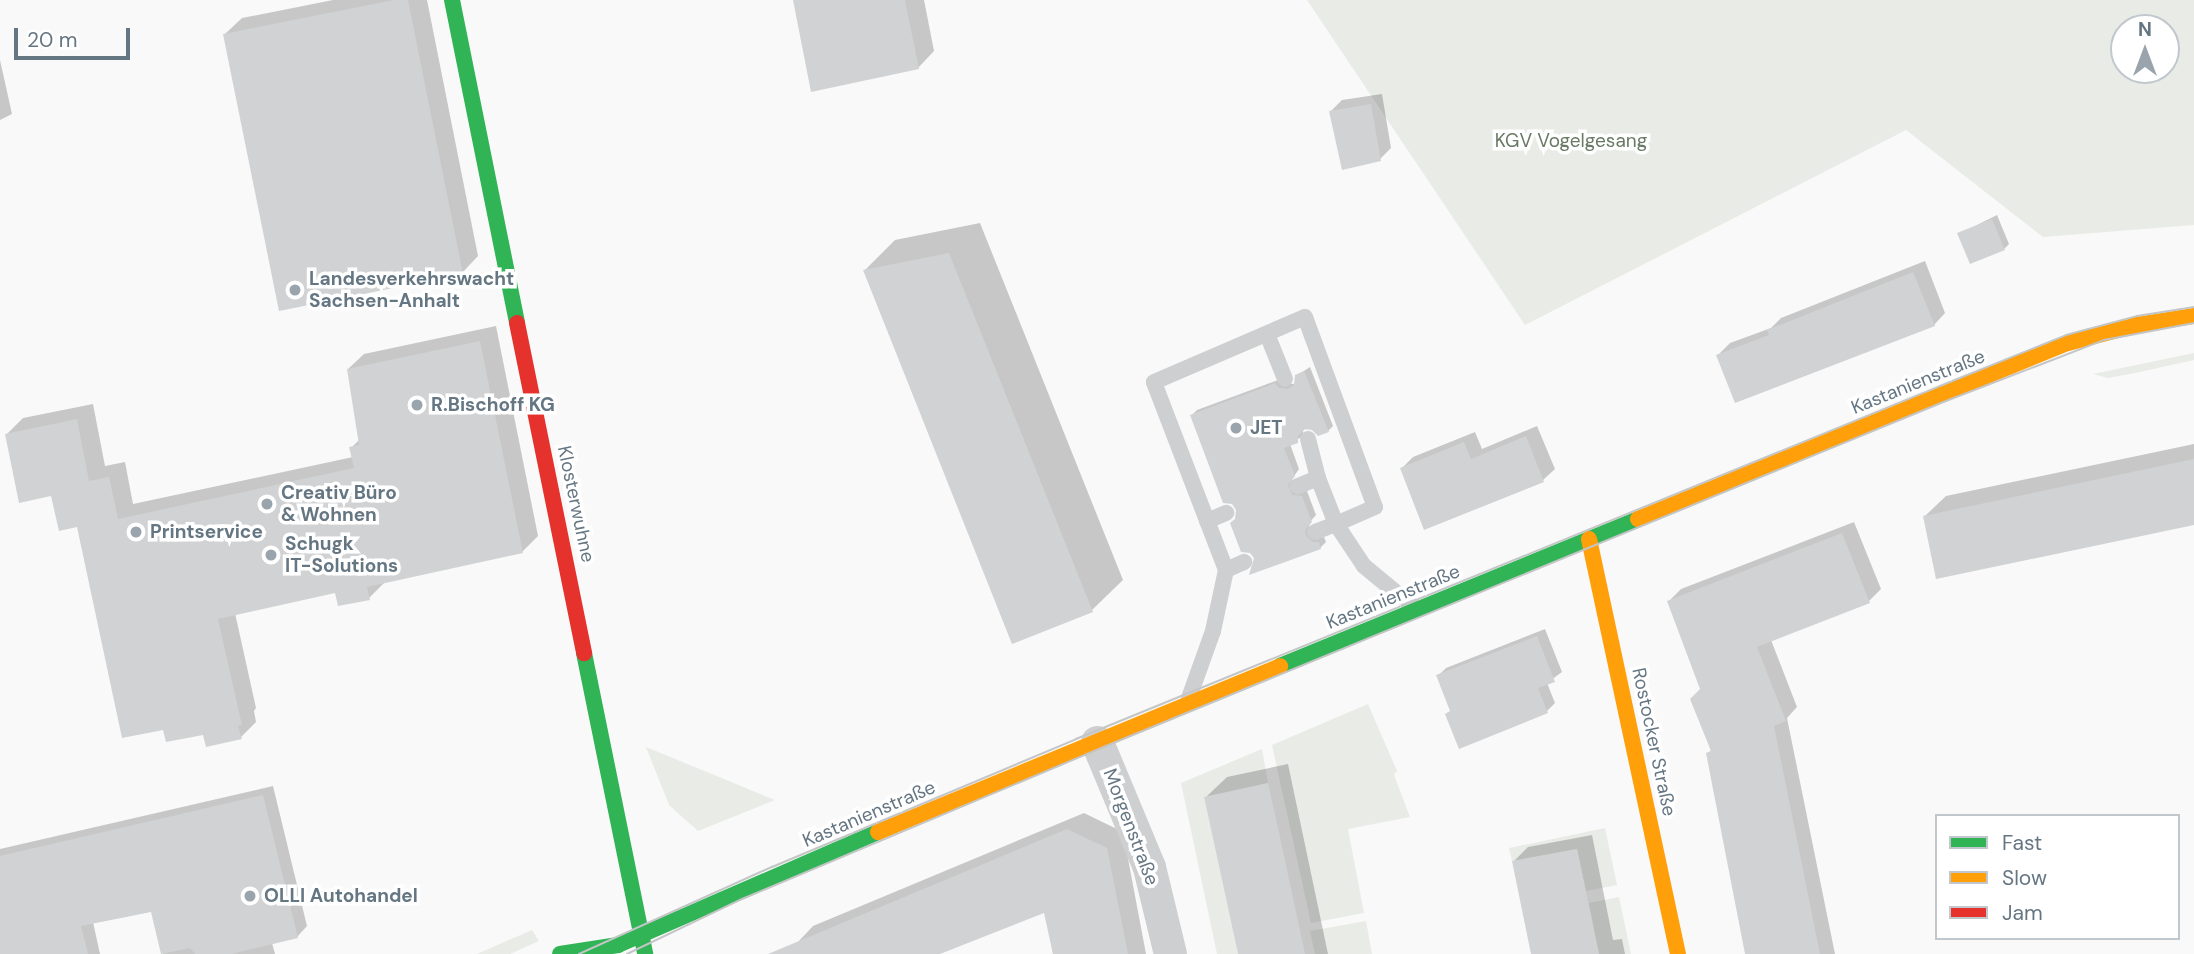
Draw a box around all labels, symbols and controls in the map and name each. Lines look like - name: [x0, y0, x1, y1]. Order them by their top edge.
- scale bar: [18, 14, 133, 58]
- north arrow: [2110, 14, 2180, 84]
- text: N: [2138, 17, 2152, 42]
- text: 20 m: [27, 26, 78, 54]
- park label: KGV Vogelgesang: [1495, 130, 1647, 152]
- place label: Landesverkehrswacht Sachsen-Anhalt: [309, 268, 514, 312]
- marker: Landesverkehrswacht Sachsen-Anhalt: [287, 282, 303, 298]
- street label: Kastanienstraße: [1848, 345, 1988, 419]
- place label: R.Bischoff KG: [431, 394, 555, 416]
- marker: R.Bischoff KG: [409, 397, 425, 413]
- place label: JET: [1250, 417, 1283, 439]
- marker: JET: [1228, 420, 1244, 436]
- street label: Klosterwuhne: [553, 444, 599, 564]
- place label: Creativ Büro & Wohnen: [281, 482, 397, 526]
- marker: Creativ Büro & Wohnen: [259, 496, 275, 512]
- place label: Printservice: [150, 521, 263, 543]
- marker: Printservice: [128, 524, 144, 540]
- place label: Schugk IT-Solutions: [285, 533, 398, 577]
- marker: Schugk IT-Solutions: [263, 547, 279, 563]
- street label: Kastanienstraße: [1323, 560, 1463, 634]
- street label: Rostocker Straße: [1627, 666, 1681, 818]
- street label: Morgenstraße: [1098, 766, 1164, 888]
- street label: Kastanienstraße: [799, 776, 939, 852]
- legend: [1935, 814, 2180, 940]
- text: Fast: [2002, 829, 2042, 857]
- text: Slow: [2002, 864, 2047, 892]
- place label: OLLI Autohandel: [264, 885, 418, 907]
- marker: OLLI Autohandel: [242, 888, 258, 904]
- text: Jam: [2002, 899, 2043, 927]

